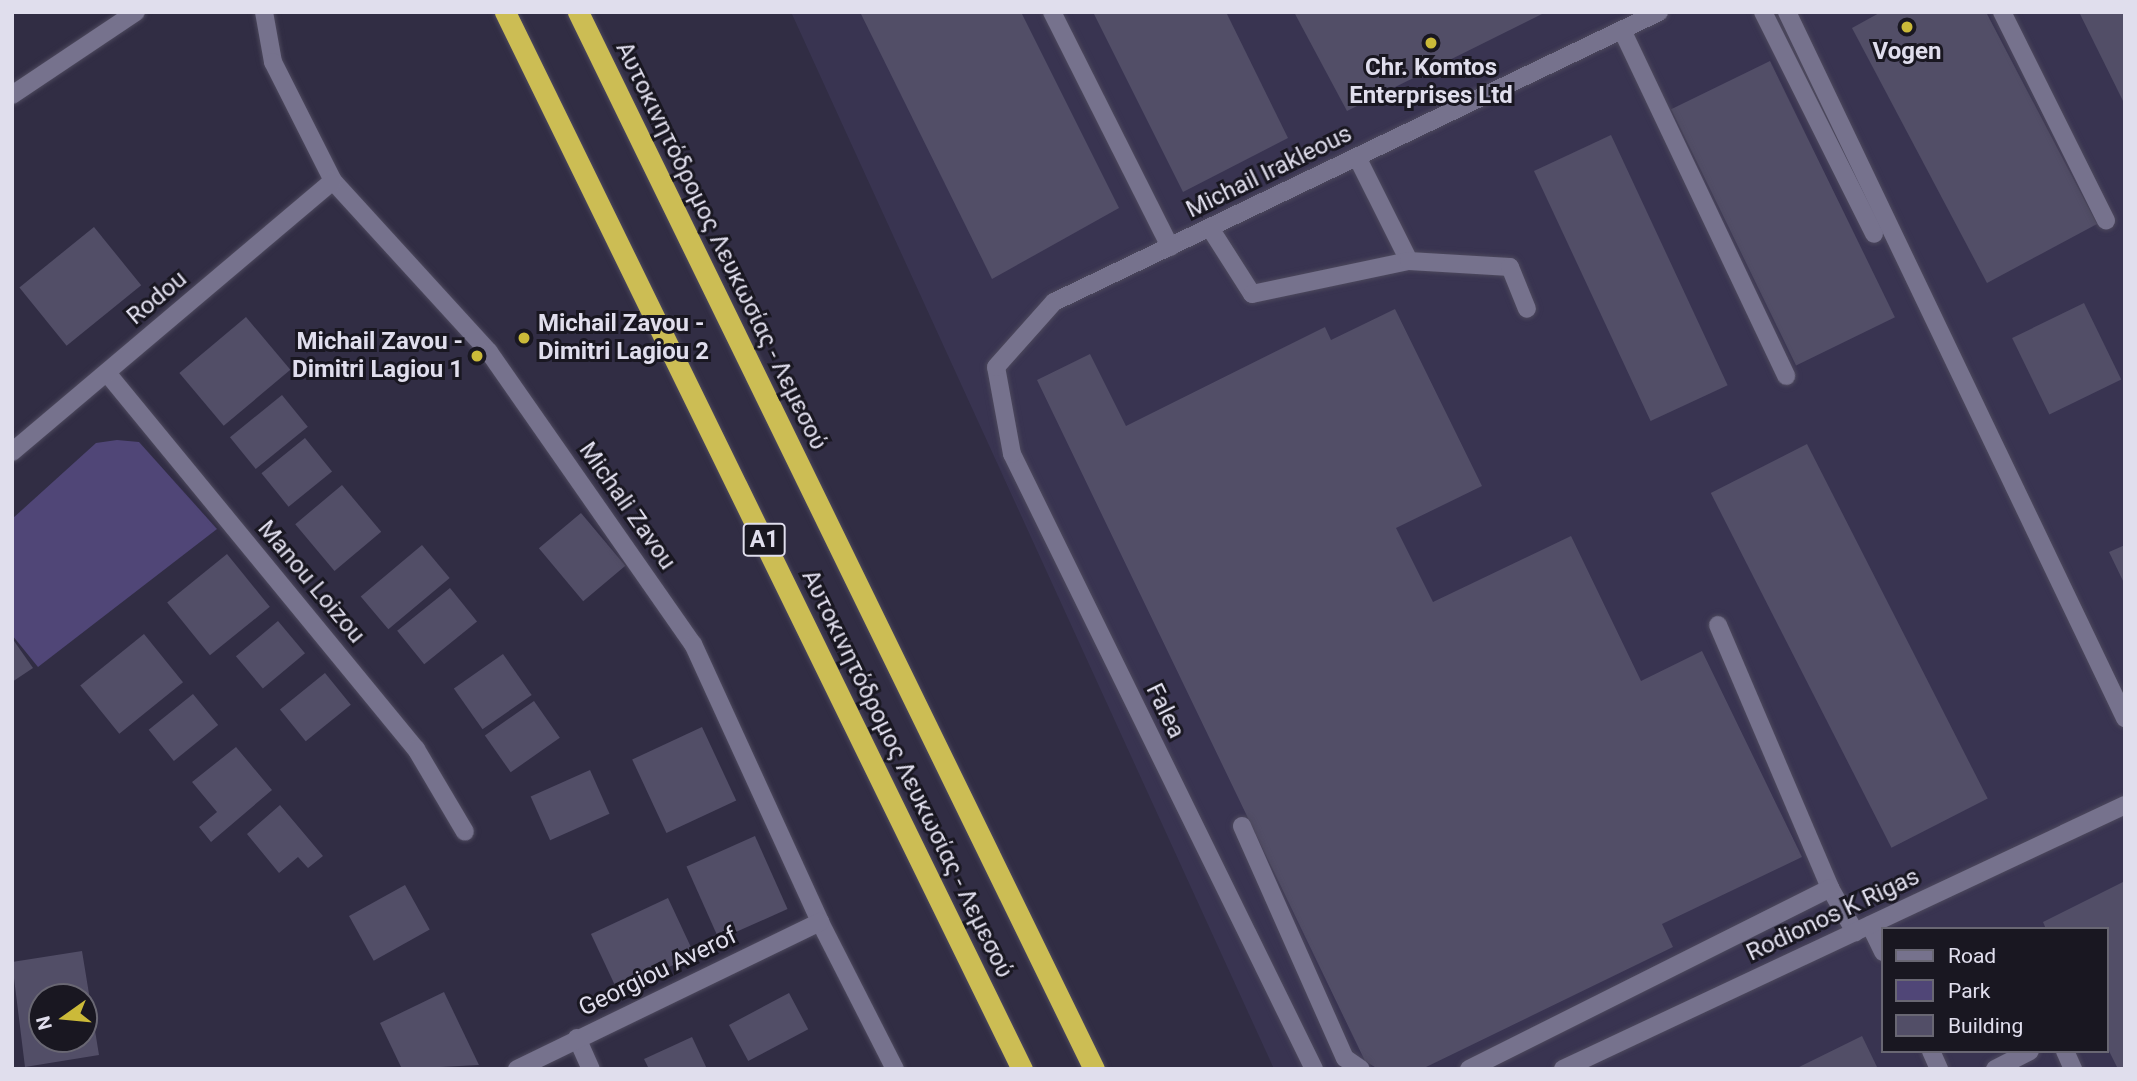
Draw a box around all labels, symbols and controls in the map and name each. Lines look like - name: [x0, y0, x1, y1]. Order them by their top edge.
- marker: Vogen: [1899, 19, 1915, 35]
- marker: Chr. Komtos Enterprises Ltd: [1423, 35, 1439, 51]
- street label: Αυτοκινητόδρομος Λευκωσίας - Λεμεσού: [609, 37, 833, 455]
- place label: Vogen: [1873, 38, 1941, 66]
- place label: Chr. Komtos Enterprises Ltd: [1349, 54, 1513, 110]
- street label: Michail Irakleous: [1182, 119, 1356, 225]
- street label: Rodou: [121, 265, 193, 331]
- place label: Michail Zavou - Dimitri Lagiou 2: [538, 310, 709, 366]
- place label: Michail Zavou - Dimitri Lagiou 1: [292, 328, 463, 384]
- marker: Michail Zavou - Dimitri Lagiou 2: [516, 330, 532, 346]
- marker: Michail Zavou - Dimitri Lagiou 1: [469, 348, 485, 364]
- street label: Michali Zavou: [573, 437, 681, 575]
- street label: Manou Loizou: [251, 515, 371, 649]
- road number: A1: [741, 520, 787, 560]
- street label: Αυτοκινητόδρομος Λευκωσίας - Λεμεσού: [795, 565, 1019, 983]
- street label: Falea: [1139, 679, 1191, 743]
- street label: Rodionos K Rigas: [1742, 862, 1924, 968]
- street label: Georgiou Averof: [574, 921, 742, 1023]
- legend: [1882, 927, 2109, 1053]
- text: Road: [1948, 944, 1996, 968]
- text: Park: [1948, 979, 1990, 1003]
- north arrow: [28, 983, 98, 1053]
- text: N: [31, 1014, 57, 1032]
- text: Building: [1948, 1014, 2023, 1038]

